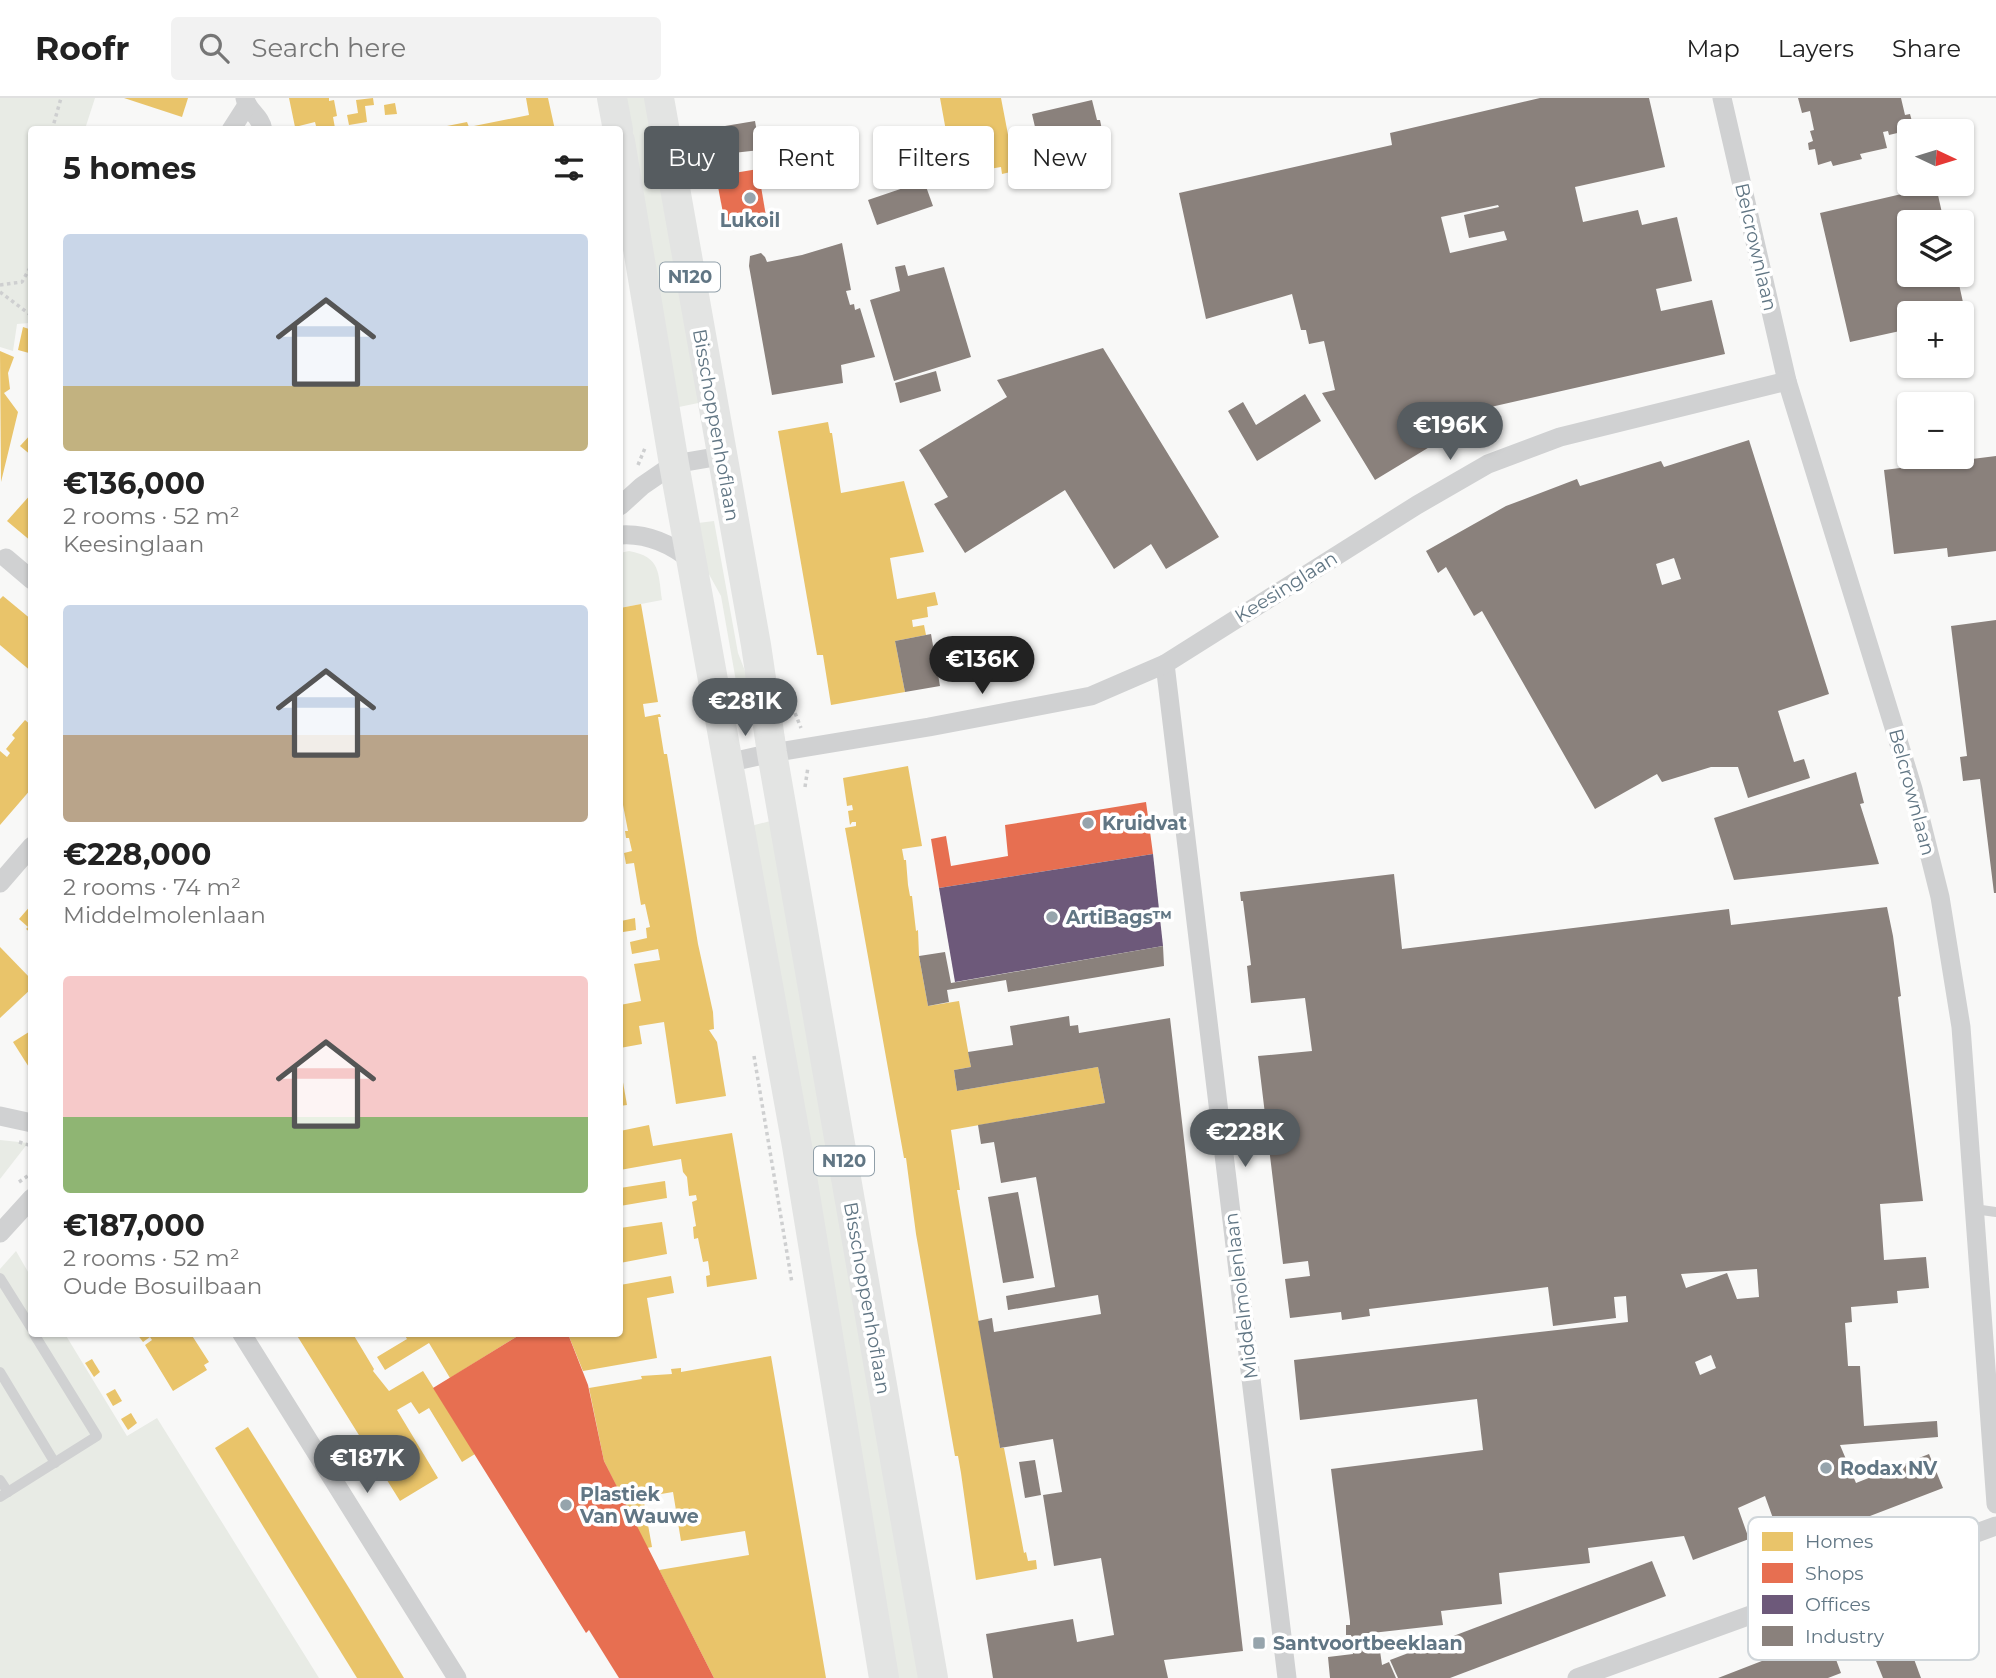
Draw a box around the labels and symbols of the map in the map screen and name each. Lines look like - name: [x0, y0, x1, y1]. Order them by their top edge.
- north arrow: [1897, 119, 1974, 196]
- street label: Belcrownlaan: [1730, 181, 1782, 313]
- marker: Lukoil: [742, 190, 758, 206]
- place label: Lukoil: [720, 209, 780, 232]
- road number: N120: [660, 262, 720, 292]
- street label: Bisschoppenhoflaan: [688, 327, 744, 523]
- pin: €196K: [1401, 402, 1499, 462]
- street label: Keesinglaan: [1230, 546, 1342, 628]
- pin: €136K: [933, 636, 1031, 696]
- pin: €281K: [696, 678, 794, 738]
- street label: Belcrownlaan: [1884, 726, 1940, 858]
- place label: Kruidvat: [1102, 812, 1187, 835]
- marker: Kruidvat: [1080, 815, 1096, 831]
- place label: ArtiBags™: [1065, 906, 1172, 929]
- marker: ArtiBags™: [1044, 909, 1060, 925]
- pin: €228K: [1196, 1110, 1294, 1169]
- road number: N120: [814, 1146, 874, 1176]
- street label: Bisschoppenhoflaan: [839, 1200, 895, 1396]
- street label: Middelmolenlaan: [1219, 1211, 1263, 1381]
- pin: €187K: [318, 1436, 416, 1495]
- place label: Rodax NV: [1840, 1457, 1938, 1480]
- marker: Rodax NV: [1818, 1460, 1834, 1476]
- place label: Plastiek Van Wauwe: [579, 1483, 699, 1528]
- marker: Plastiek Van Wauwe: [558, 1497, 574, 1513]
- legend: [1748, 1517, 1979, 1660]
- text: Homes: [1805, 1530, 1873, 1553]
- text: Shops: [1805, 1562, 1864, 1585]
- text: Offices: [1805, 1593, 1870, 1616]
- text: Industry: [1805, 1625, 1885, 1648]
- place label: Santvoortbeeklaan: [1273, 1632, 1463, 1655]
- marker: Santvoortbeeklaan: [1251, 1635, 1267, 1651]

